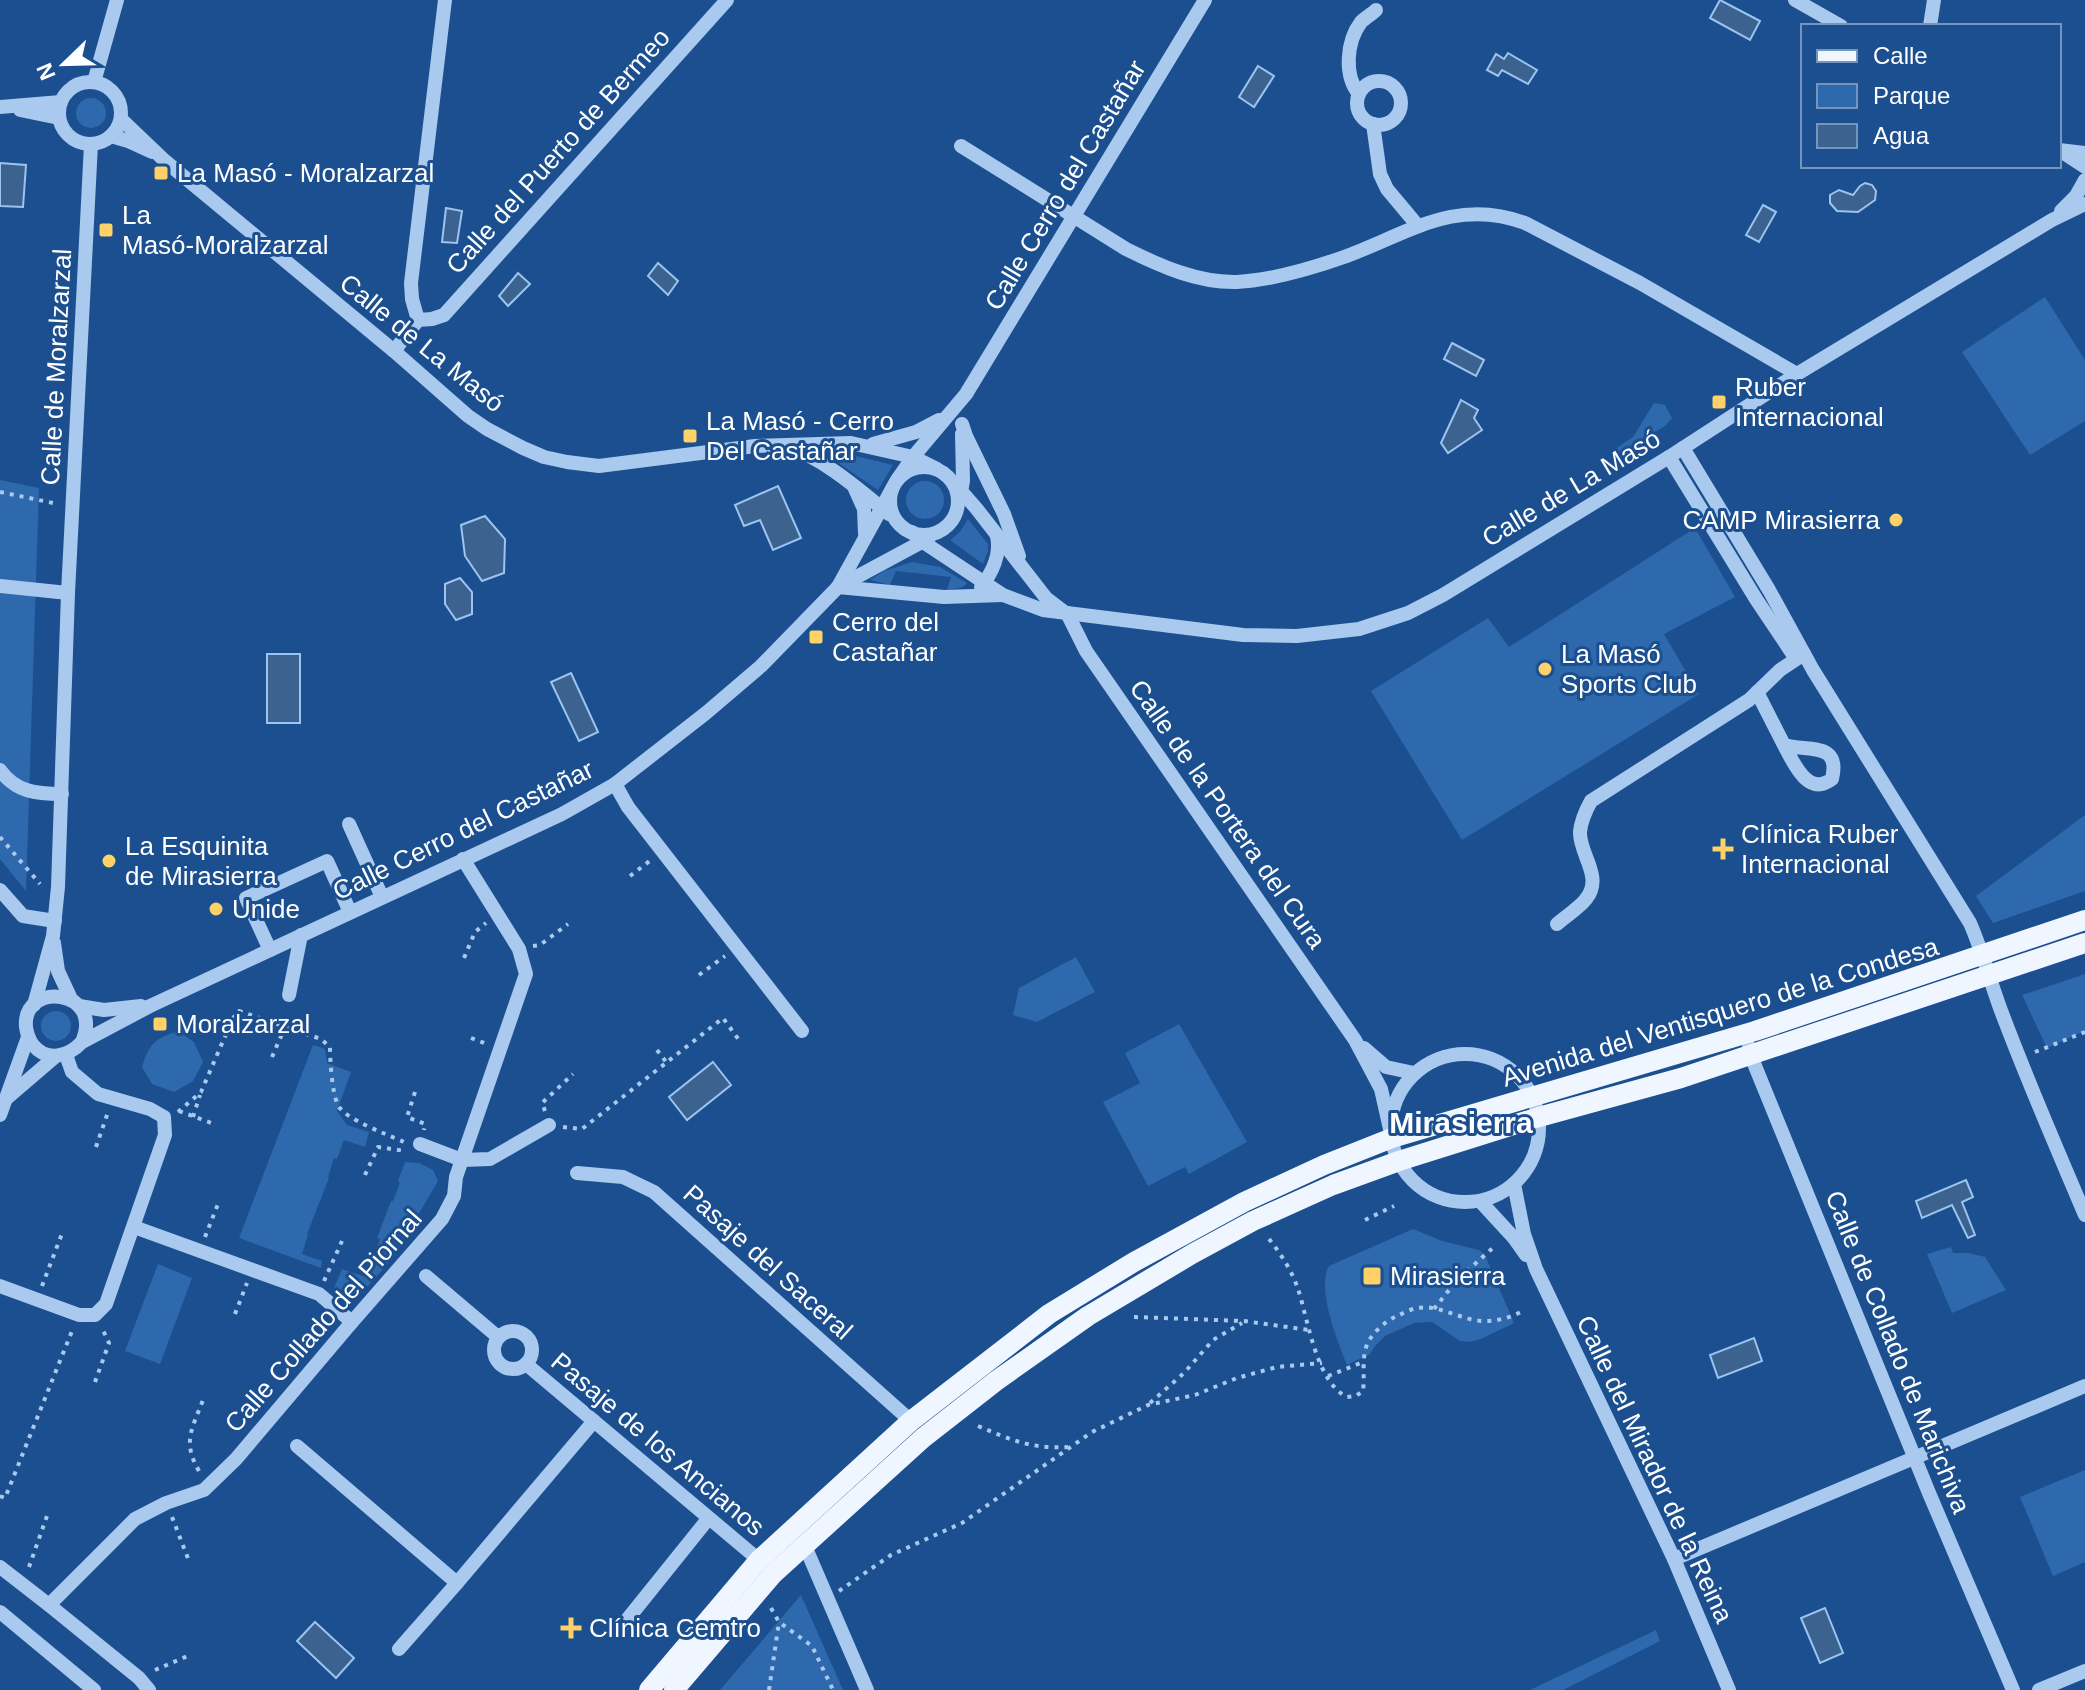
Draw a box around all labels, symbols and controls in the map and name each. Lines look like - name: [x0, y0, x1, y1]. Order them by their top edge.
- street label: Calle del Puerto de Bermeo: [440, 22, 676, 280]
- north arrow: [24, 24, 104, 104]
- legend: [1801, 24, 2061, 168]
- text: Calle: [1873, 42, 1928, 69]
- street label: Calle Cerro del Castañar: [978, 54, 1152, 315]
- text: N: [31, 59, 61, 84]
- text: Parque: [1873, 82, 1950, 109]
- text: Agua: [1873, 122, 1930, 149]
- place label: La Masó - Moralzarzal: [177, 158, 434, 188]
- marker: La Masó - Moralzarzal: [152, 164, 170, 182]
- place label: La Masó-Moralzarzal: [122, 200, 329, 260]
- marker: La Masó-Moralzarzal: [97, 221, 115, 239]
- street label: Calle de Moralzarzal: [35, 248, 77, 486]
- street label: Calle de La Masó: [334, 268, 510, 418]
- place label: Ruber Internacional: [1735, 372, 1884, 432]
- marker: Ruber Internacional: [1710, 393, 1728, 411]
- place label: La Masó - Cerro Del Castañar: [706, 406, 894, 466]
- street label: Calle de La Masó: [1477, 423, 1665, 553]
- marker: La Masó - Cerro Del Castañar: [681, 427, 699, 445]
- place label: CAMP Mirasierra: [1683, 505, 1881, 535]
- marker: CAMP Mirasierra: [1887, 511, 1905, 529]
- place label: Cerro del Castañar: [832, 607, 939, 667]
- marker: Cerro del Castañar: [807, 628, 825, 646]
- place label: La Masó Sports Club: [1561, 639, 1697, 699]
- marker: La Masó Sports Club: [1536, 660, 1554, 678]
- street label: Calle de la Portera del Cura: [1124, 674, 1333, 954]
- street label: Calle Cerro del Castañar: [328, 754, 598, 906]
- place label: Clínica Ruber Internacional: [1741, 819, 1899, 879]
- place label: La Esquinita de Mirasierra: [125, 831, 277, 891]
- marker: Clínica Ruber Internacional: [1712, 838, 1734, 860]
- marker: La Esquinita de Mirasierra: [100, 852, 118, 870]
- place label: Unide: [232, 894, 300, 924]
- marker: Unide: [207, 900, 225, 918]
- street label: Avenida del Ventisquero de la Condesa: [1498, 931, 1942, 1093]
- place label: Moralzarzal: [176, 1009, 310, 1039]
- marker: Moralzarzal: [151, 1015, 169, 1033]
- district label: Mirasierra: [1389, 1106, 1533, 1139]
- street label: Pasaje del Saceral: [677, 1178, 859, 1346]
- street label: Calle de Collado de Marichiva: [1819, 1186, 1977, 1518]
- street label: Calle Collado del Piornal: [218, 1204, 428, 1438]
- place label: Mirasierra: [1390, 1261, 1506, 1291]
- marker: Mirasierra: [1361, 1265, 1383, 1287]
- street label: Calle del Mirador de la Reina: [1571, 1311, 1740, 1628]
- street label: Pasaje de los Ancianos: [545, 1346, 771, 1542]
- place label: Clínica Cemtro: [589, 1613, 761, 1643]
- marker: Clínica Cemtro: [560, 1617, 582, 1639]

